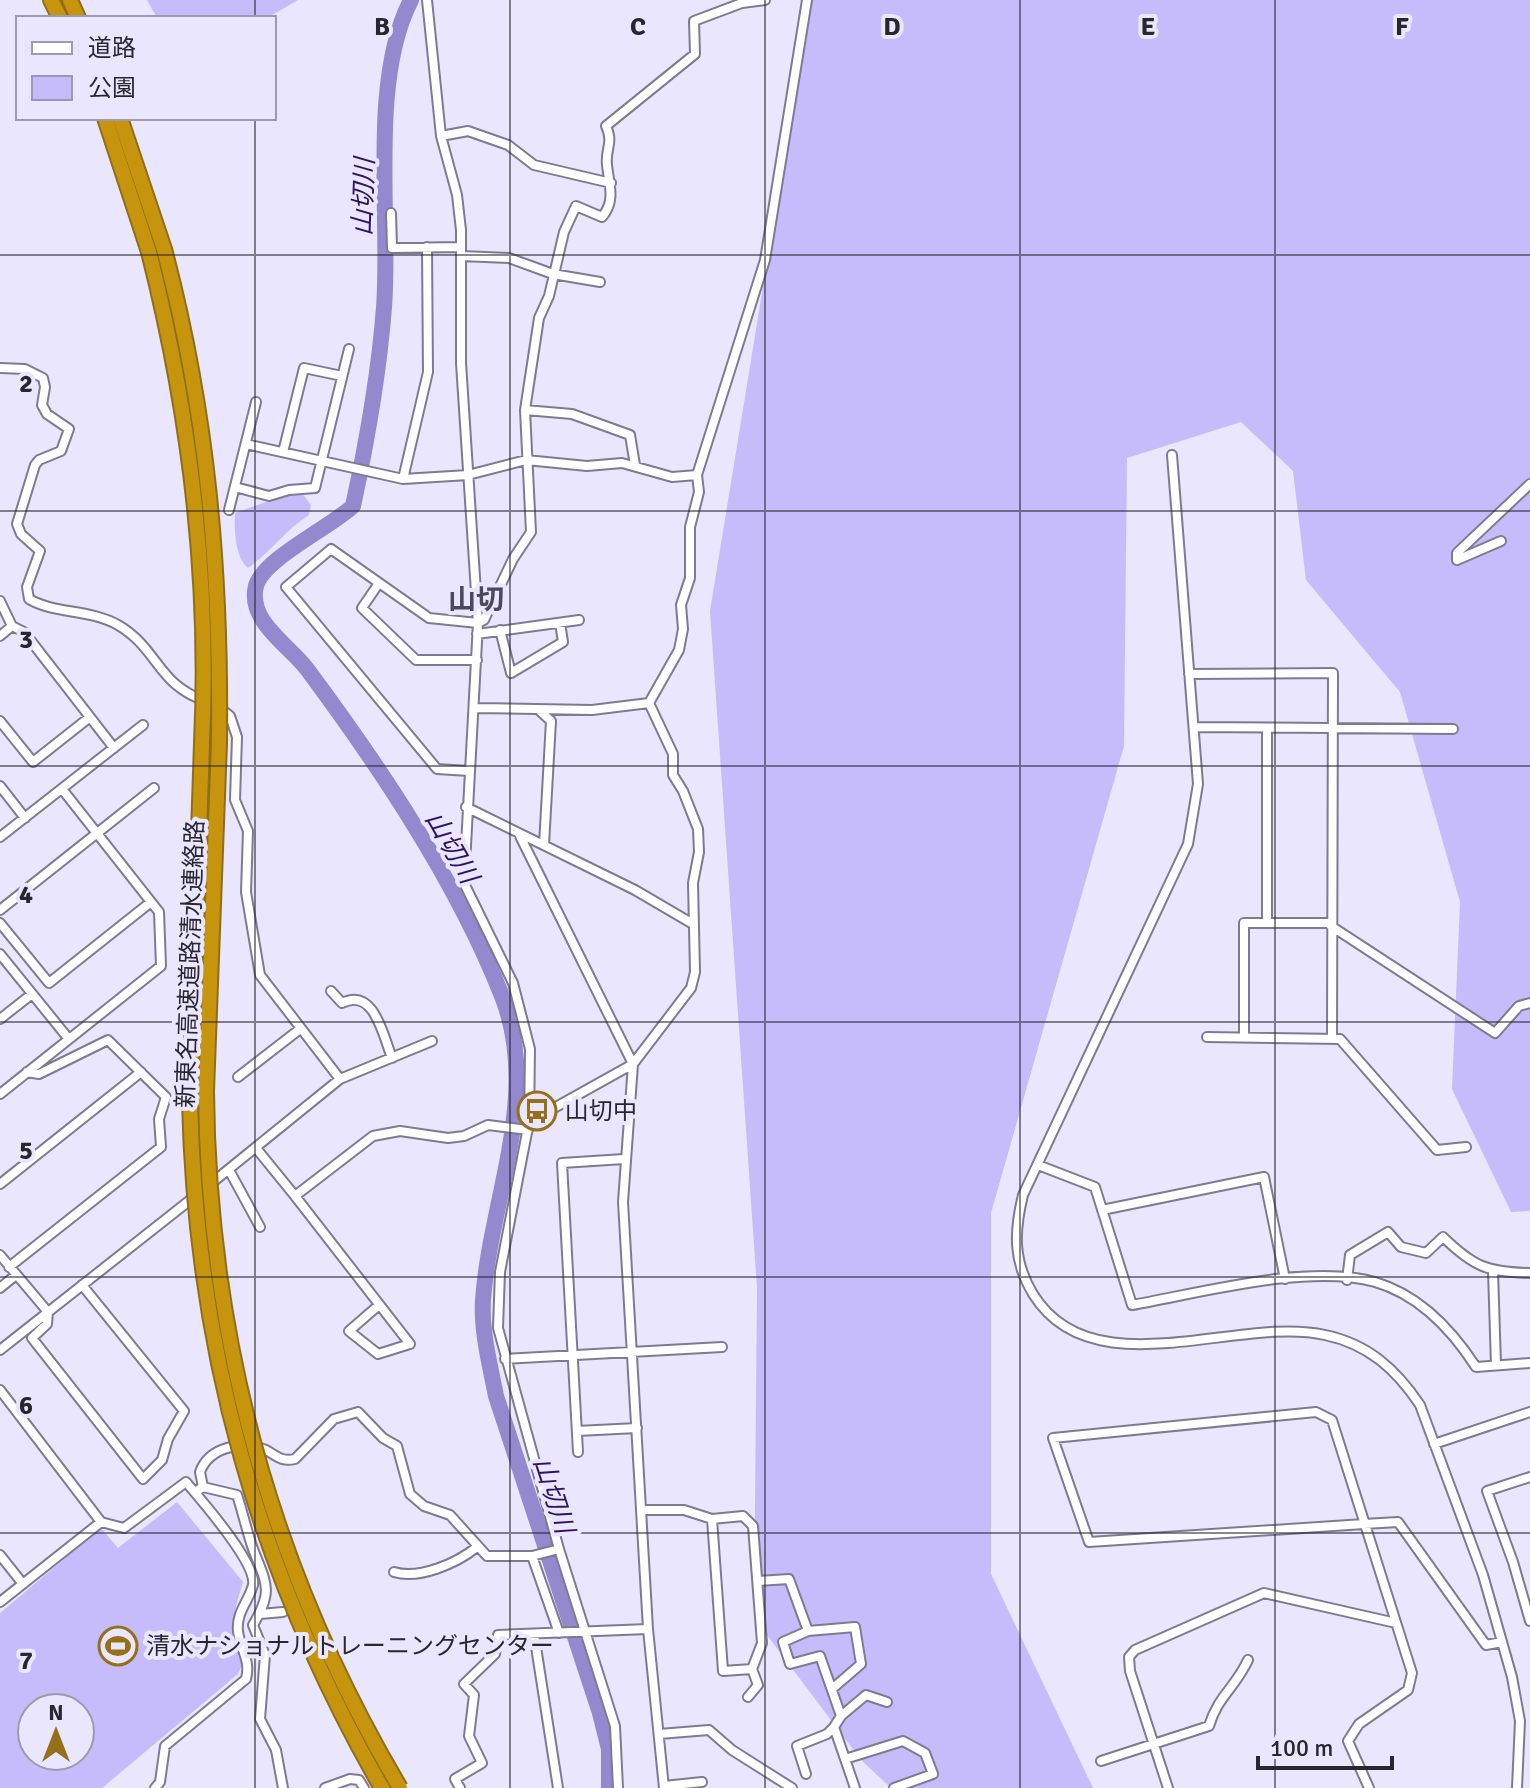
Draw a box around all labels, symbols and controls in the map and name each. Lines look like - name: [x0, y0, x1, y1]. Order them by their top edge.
- text: B: [374, 11, 390, 43]
- text: C: [630, 11, 646, 43]
- text: D: [883, 11, 901, 43]
- text: E: [1141, 11, 1155, 43]
- text: F: [1395, 11, 1409, 43]
- legend: [16, 16, 276, 120]
- text: 道路: [88, 33, 136, 63]
- text: 公園: [88, 73, 136, 103]
- water label: 山切川: [347, 155, 381, 237]
- text: 2: [19, 368, 33, 400]
- district label: 山切: [448, 583, 504, 617]
- text: 3: [19, 624, 33, 656]
- water label: 山切川: [418, 806, 486, 892]
- street label: 新東名高速道路清水連絡路: [170, 820, 210, 1108]
- text: 4: [19, 879, 33, 911]
- bus stop icon: 山切中: [516, 1090, 558, 1132]
- place label: 山切中: [565, 1096, 637, 1126]
- text: 5: [19, 1135, 33, 1167]
- text: 6: [19, 1390, 33, 1422]
- water label: 山切川: [526, 1453, 581, 1540]
- sports icon: 清水ナショナルトレーニングセンター: [97, 1625, 139, 1667]
- place label: 清水ナショナルトレーニングセンター: [146, 1631, 554, 1661]
- text: 7: [19, 1645, 33, 1677]
- north arrow: [16, 1692, 96, 1772]
- text: N: [48, 1699, 64, 1726]
- scale bar: [1258, 1720, 1392, 1770]
- text: 100 m: [1270, 1733, 1333, 1763]

